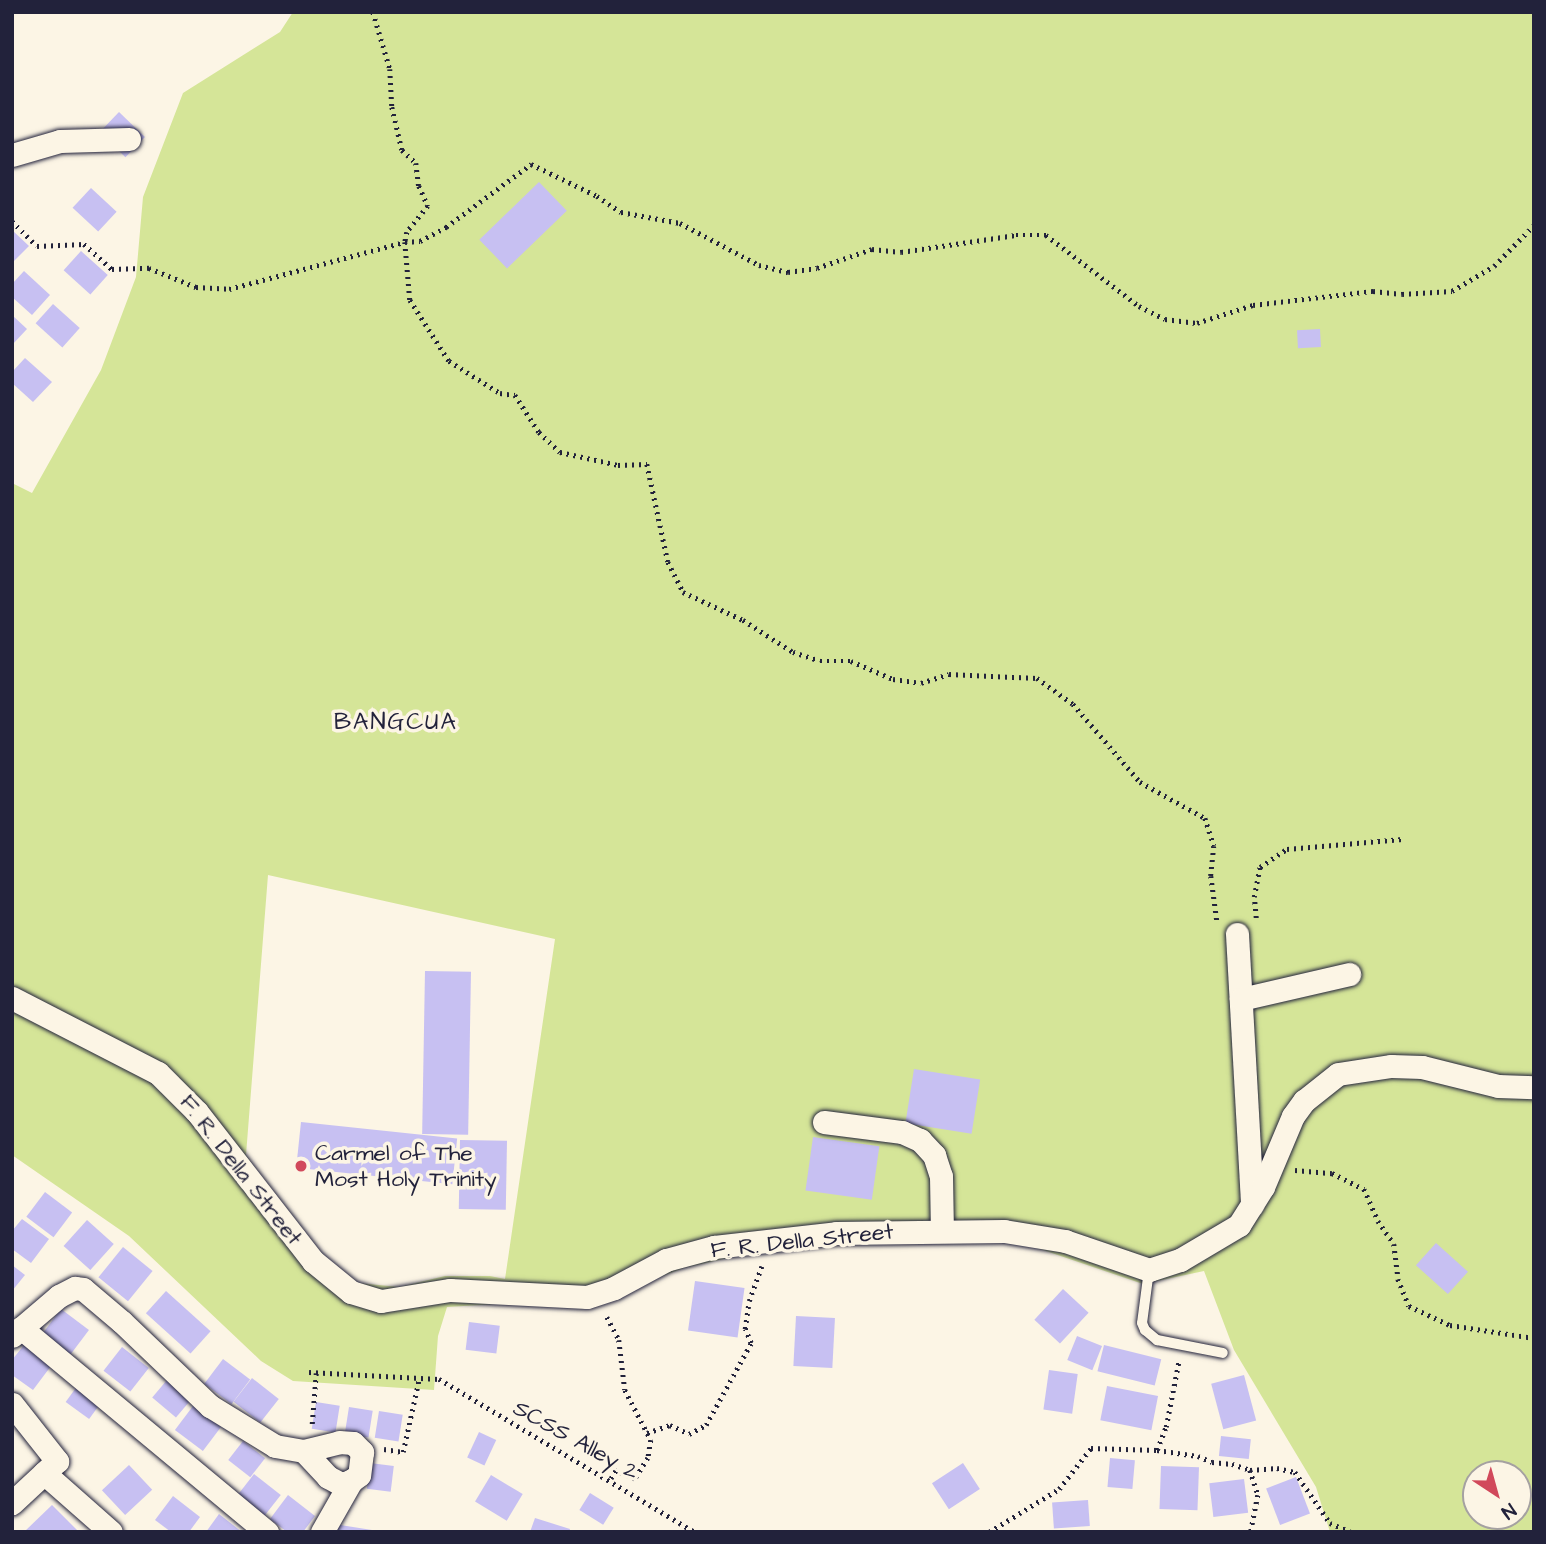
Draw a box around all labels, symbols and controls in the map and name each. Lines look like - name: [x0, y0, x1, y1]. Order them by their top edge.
- district label: BANGCUA: [335, 709, 457, 737]
- street label: F. R. Della Street: [174, 1089, 308, 1251]
- place label: Carmel of The Most Holy Trinity: [315, 1139, 497, 1193]
- marker: Carmel of The Most Holy Trinity: [293, 1158, 309, 1174]
- street label: F. R. Della Street: [709, 1218, 895, 1264]
- street label: SCSS Alley 2: [508, 1394, 644, 1486]
- north arrow: [1462, 1460, 1532, 1530]
- text: N: [1496, 1496, 1521, 1525]

